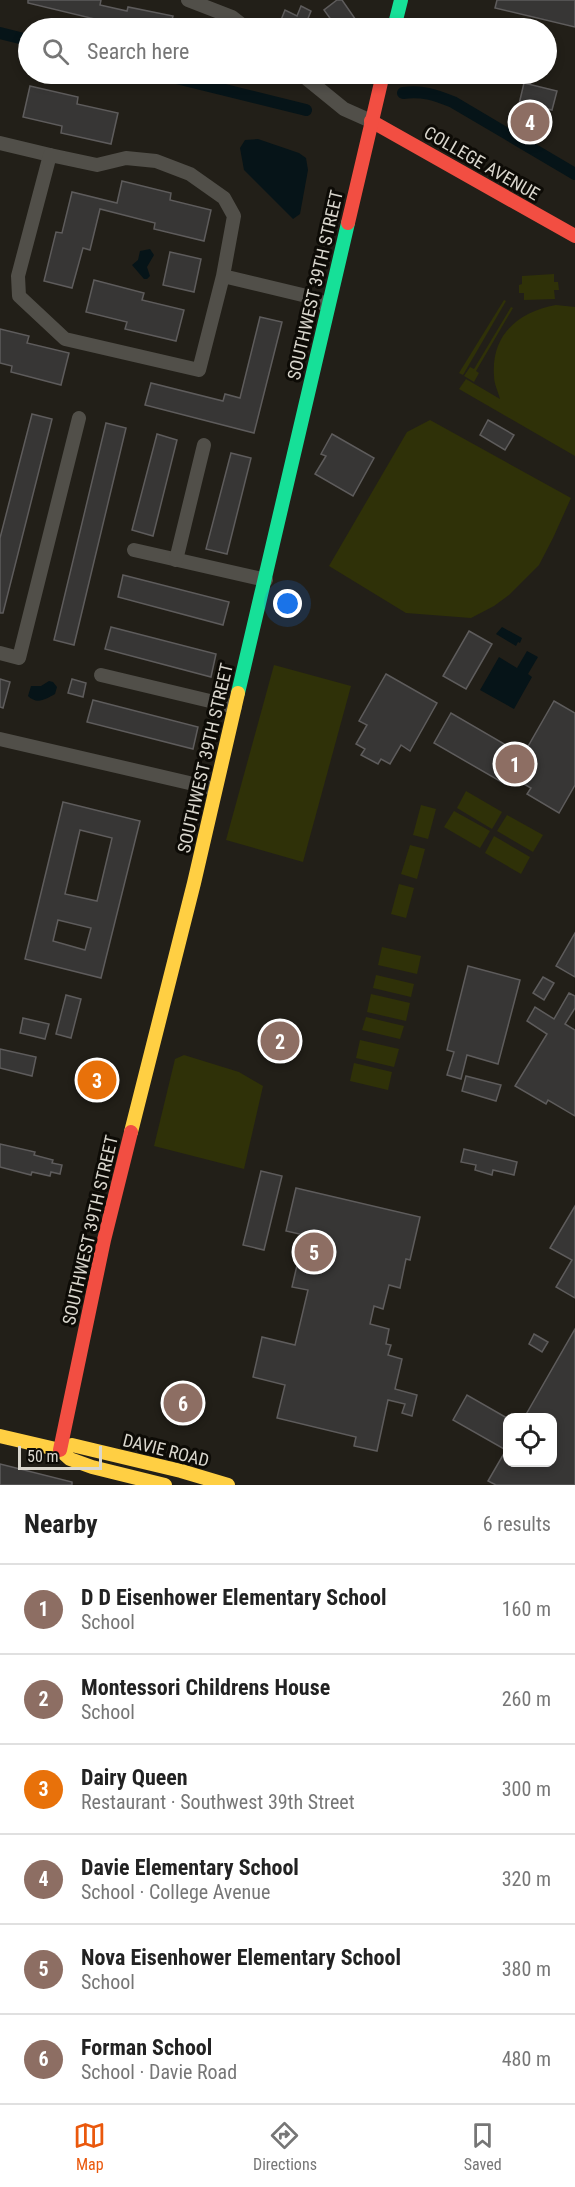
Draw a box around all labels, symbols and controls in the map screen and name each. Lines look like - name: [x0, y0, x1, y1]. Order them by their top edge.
- search box: [18, 18, 557, 84]
- icon: search: [39, 35, 72, 68]
- text: Search here: [87, 39, 189, 64]
- pin: 4: [510, 100, 550, 144]
- street label: COLLEGE AVENUE: [421, 121, 543, 205]
- street label: SOUTHWEST 39TH STREET: [283, 188, 347, 382]
- your location: [273, 589, 302, 618]
- street label: SOUTHWEST 39TH STREET: [173, 661, 237, 855]
- pin: 1: [496, 742, 534, 786]
- pin: 2: [260, 1018, 300, 1064]
- pin: 3: [78, 1058, 116, 1102]
- street label: SOUTHWEST 39TH STREET: [58, 1133, 122, 1327]
- pin: 5: [294, 1230, 334, 1274]
- pin: 6: [164, 1380, 202, 1426]
- map controls: [503, 1413, 557, 1467]
- button: locate: [503, 1413, 557, 1467]
- street label: DAVIE ROAD: [121, 1429, 211, 1471]
- scale bar: [18, 1443, 102, 1470]
- text: 50 m: [27, 1447, 59, 1466]
- text: Nearby: [24, 1509, 98, 1539]
- text: 6 results: [483, 1512, 551, 1536]
- text: D D Eisenhower Elementary School: [81, 1585, 387, 1610]
- text: 1: [38, 1597, 49, 1621]
- text: 160 m: [502, 1597, 551, 1621]
- text: School: [81, 1610, 135, 1634]
- text: Montessori Childrens House: [81, 1675, 330, 1700]
- text: 2: [38, 1687, 49, 1711]
- text: 260 m: [502, 1687, 551, 1711]
- text: School: [81, 1700, 135, 1724]
- text: Dairy Queen: [81, 1765, 188, 1790]
- text: 3: [38, 1777, 49, 1801]
- text: 300 m: [502, 1777, 551, 1801]
- text: Restaurant · Southwest 39th Street: [81, 1790, 355, 1814]
- text: Davie Elementary School: [81, 1855, 299, 1880]
- text: 4: [38, 1867, 49, 1891]
- text: 320 m: [502, 1867, 551, 1891]
- text: School · College Avenue: [81, 1880, 270, 1904]
- text: Nova Eisenhower Elementary School: [81, 1945, 401, 1970]
- text: 5: [38, 1957, 49, 1981]
- text: 380 m: [502, 1957, 551, 1981]
- text: School: [81, 1970, 135, 1994]
- text: Forman School: [81, 2035, 212, 2060]
- text: 6: [38, 2047, 49, 2071]
- text: 480 m: [502, 2047, 551, 2071]
- text: School · Davie Road: [81, 2060, 237, 2084]
- tab: Map: [73, 2119, 106, 2174]
- tab: Directions: [253, 2119, 317, 2174]
- tab: Saved: [464, 2119, 502, 2174]

